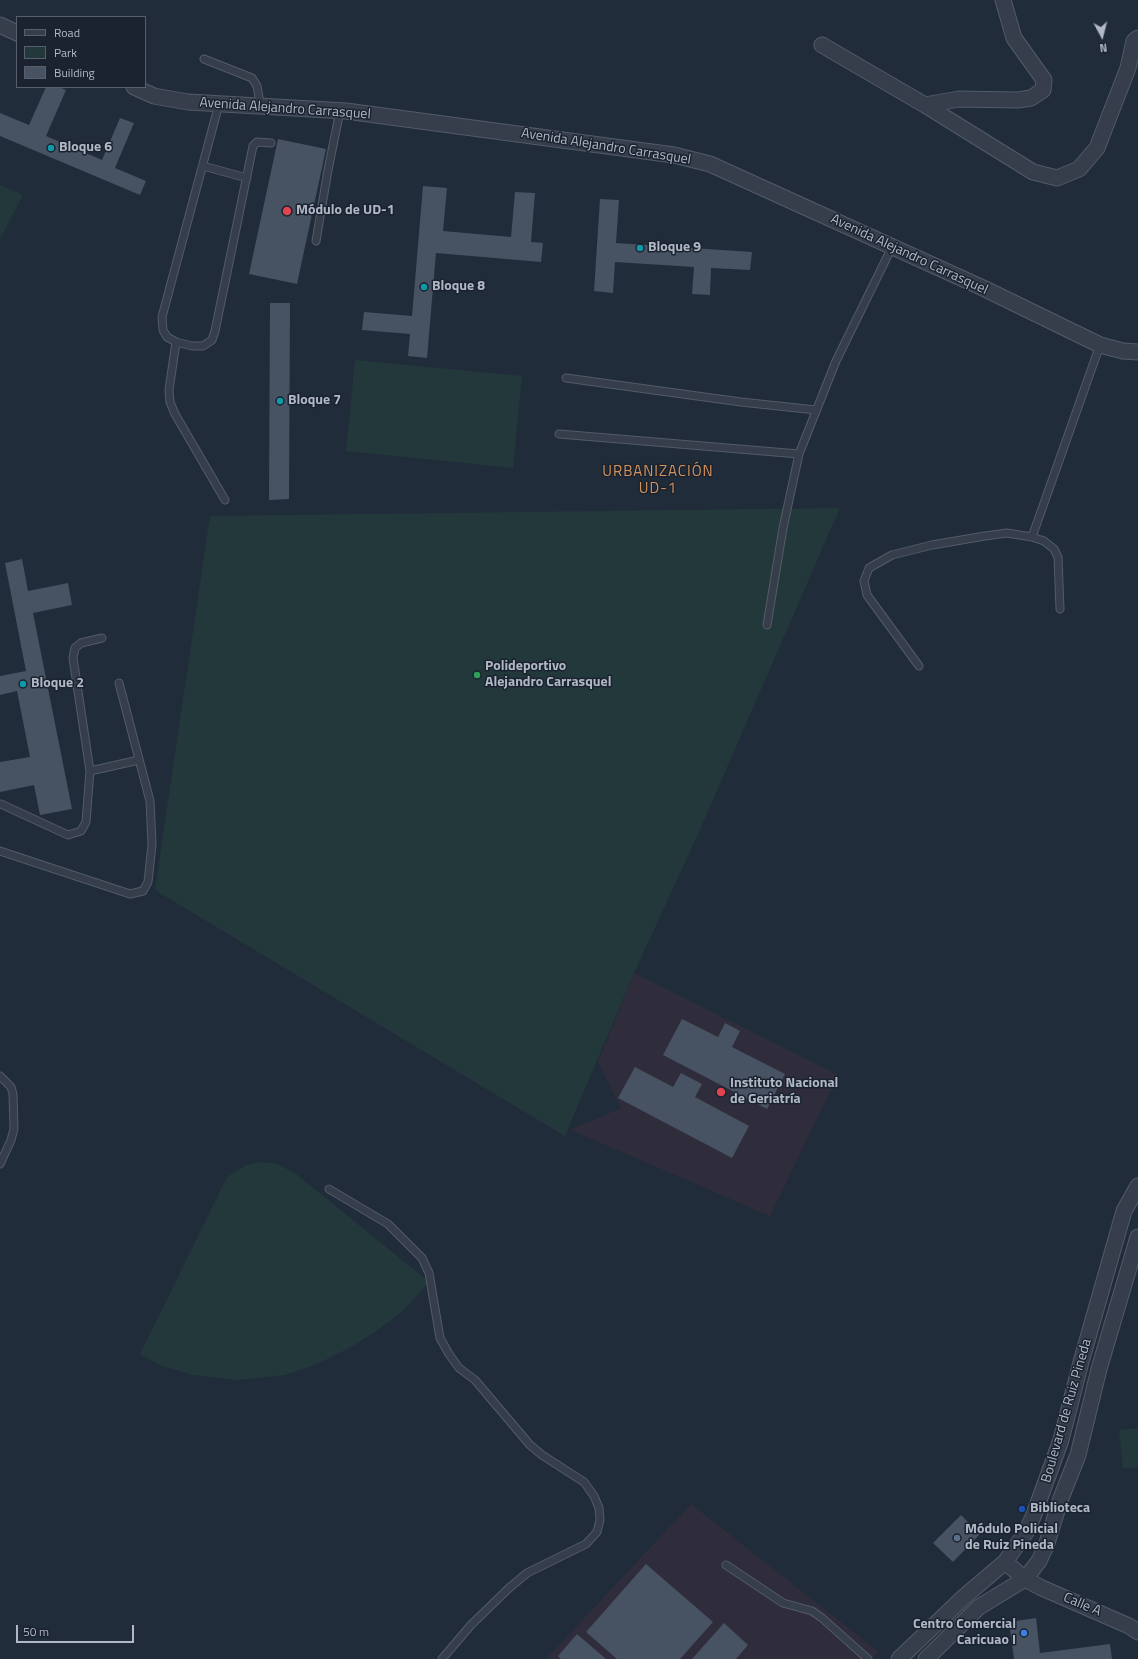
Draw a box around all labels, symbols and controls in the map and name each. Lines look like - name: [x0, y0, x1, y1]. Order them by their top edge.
- legend: [16, 16, 146, 88]
- north arrow: [1082, 16, 1122, 56]
- text: Road: [54, 23, 80, 42]
- text: N: [1099, 40, 1108, 56]
- text: Park: [54, 43, 77, 62]
- text: Building: [54, 63, 95, 82]
- street label: Avenida Alejandro Carrasquel: [199, 95, 371, 123]
- street label: Avenida Alejandro Carrasquel: [520, 125, 692, 169]
- place label: Bloque 6: [59, 140, 112, 156]
- marker: Bloque 6: [46, 143, 56, 153]
- place label: Módulo de UD-1: [296, 203, 395, 219]
- marker: Módulo de UD-1: [281, 205, 293, 217]
- street label: Avenida Alejandro Carrasquel: [828, 211, 990, 299]
- place label: Bloque 9: [648, 240, 701, 256]
- marker: Bloque 9: [635, 243, 645, 253]
- place label: Bloque 8: [432, 279, 485, 295]
- marker: Bloque 8: [419, 282, 429, 292]
- place label: Bloque 7: [288, 393, 341, 409]
- marker: Bloque 7: [275, 396, 285, 406]
- district label: URBANIZACIÓN UD-1: [602, 463, 714, 498]
- place label: Polideportivo Alejandro Carrasquel: [485, 659, 611, 692]
- marker: Polideportivo Alejandro Carrasquel: [472, 670, 482, 680]
- place label: Bloque 2: [31, 676, 84, 692]
- marker: Bloque 2: [18, 679, 28, 689]
- place label: Instituto Nacional de Geriatría: [730, 1076, 838, 1108]
- marker: Instituto Nacional de Geriatría: [715, 1086, 727, 1098]
- street label: Boulevard de Ruiz Pineda: [1038, 1337, 1096, 1485]
- place label: Biblioteca: [1030, 1501, 1090, 1517]
- marker: Biblioteca: [1017, 1504, 1027, 1514]
- place label: Módulo Policial de Ruiz Pineda: [965, 1522, 1058, 1554]
- marker: Módulo Policial de Ruiz Pineda: [952, 1533, 962, 1543]
- street label: Calle A: [1060, 1590, 1104, 1620]
- scale bar: [18, 1617, 136, 1643]
- place label: Centro Comercial Caricuao I: [913, 1617, 1016, 1650]
- text: 50 m: [23, 1622, 49, 1641]
- marker: Centro Comercial Caricuao I: [1019, 1628, 1029, 1638]

